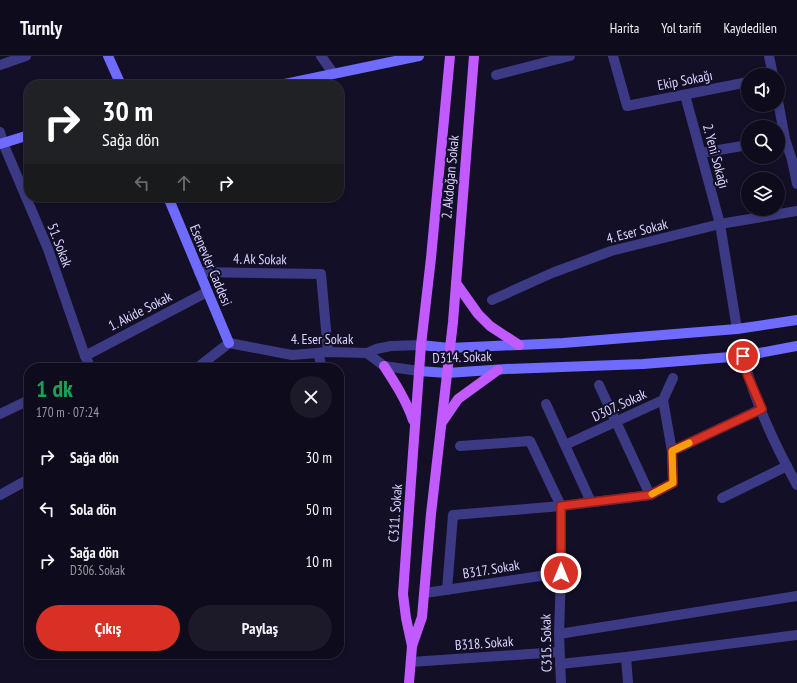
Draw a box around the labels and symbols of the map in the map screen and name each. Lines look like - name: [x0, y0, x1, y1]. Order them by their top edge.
- street label: Ekip Sokağı: [656, 66, 714, 94]
- street label: 2. Yeni Sokağı: [699, 122, 733, 190]
- street label: 2. Akdoğan Sokak: [437, 134, 463, 220]
- street label: 4. Eser Sokak: [604, 215, 670, 247]
- street label: 51. Sokak: [43, 220, 77, 270]
- street label: Esenevler Caddesi: [186, 221, 236, 309]
- street label: 4. Ak Sokak: [233, 250, 288, 268]
- street label: 1. Akide Sokak: [105, 287, 175, 335]
- street label: 4. Eser Sokak: [291, 330, 354, 348]
- pin: [726, 339, 760, 373]
- street label: D314. Sokak: [432, 347, 493, 367]
- street label: D307. Sokak: [589, 384, 650, 425]
- street label: C311. Sokak: [384, 483, 406, 543]
- position arrow: [540, 552, 582, 594]
- street label: B317. Sokak: [461, 556, 521, 582]
- street label: C315. Sokak: [536, 613, 556, 672]
- street label: B318. Sokak: [454, 632, 514, 654]

